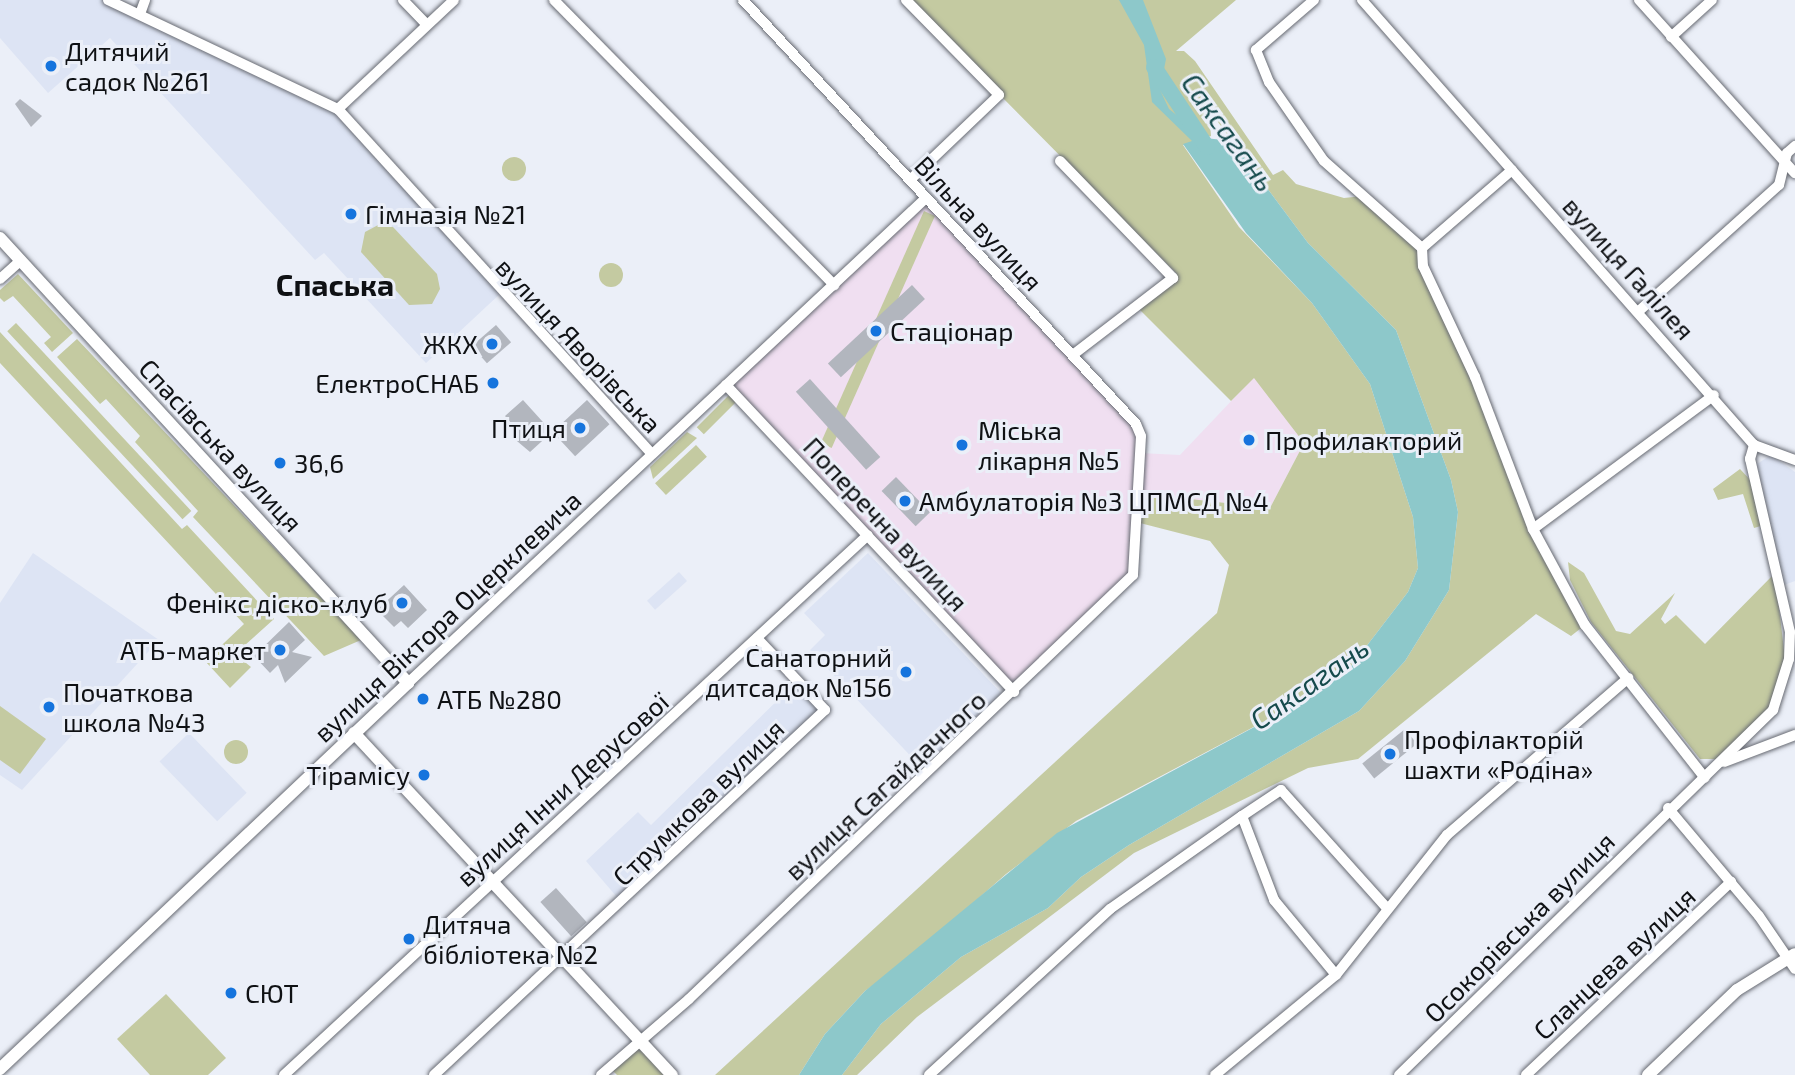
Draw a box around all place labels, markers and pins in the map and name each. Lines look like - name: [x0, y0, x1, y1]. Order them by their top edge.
- place label: Дитячий садок №261: [65, 35, 209, 96]
- marker: Дитячий садок №261: [43, 58, 59, 74]
- place label: Гімназія №21: [365, 198, 526, 230]
- marker: Гімназія №21: [343, 206, 359, 222]
- place label: Стаціонар: [890, 315, 1013, 347]
- marker: Стаціонар: [868, 323, 884, 339]
- place label: ЖКХ: [423, 328, 478, 360]
- marker: ЖКХ: [484, 336, 500, 352]
- place label: ЕлектроСНАБ: [315, 367, 479, 399]
- marker: ЕлектроСНАБ: [485, 375, 501, 391]
- place label: Птиця: [491, 412, 566, 444]
- place label: Міська лікарня №5: [978, 414, 1119, 476]
- marker: Птиця: [572, 420, 588, 436]
- place label: Профилакторий: [1265, 424, 1462, 456]
- marker: Профилакторий: [1239, 430, 1259, 450]
- marker: Міська лікарня №5: [952, 435, 972, 455]
- place label: 36,6: [294, 447, 344, 479]
- marker: 36,6: [272, 455, 288, 471]
- place label: Амбулаторія №3 ЦПМСД №4: [919, 485, 1269, 517]
- marker: Амбулаторія №3 ЦПМСД №4: [897, 493, 913, 509]
- place label: Фенікс діско-клуб: [166, 587, 388, 619]
- marker: Фенікс діско-клуб: [394, 595, 410, 611]
- place label: АТБ-маркет: [120, 634, 266, 666]
- place label: Санаторний дитсадок №156: [705, 641, 892, 702]
- marker: АТБ-маркет: [272, 642, 288, 658]
- marker: Санаторний дитсадок №156: [898, 664, 914, 680]
- place label: Початкова школа №43: [63, 676, 205, 738]
- place label: АТБ №280: [437, 683, 562, 715]
- marker: АТБ №280: [415, 691, 431, 707]
- marker: Початкова школа №43: [41, 699, 57, 715]
- place label: Профілакторій шахти «Родіна»: [1404, 723, 1593, 784]
- marker: Профілакторій шахти «Родіна»: [1382, 746, 1398, 762]
- place label: Тірамісу: [306, 759, 410, 791]
- marker: Тірамісу: [416, 767, 432, 783]
- place label: Дитяча бібліотека №2: [423, 908, 598, 970]
- marker: Дитяча бібліотека №2: [401, 931, 417, 947]
- place label: СЮТ: [245, 977, 299, 1009]
- marker: СЮТ: [223, 985, 239, 1001]

